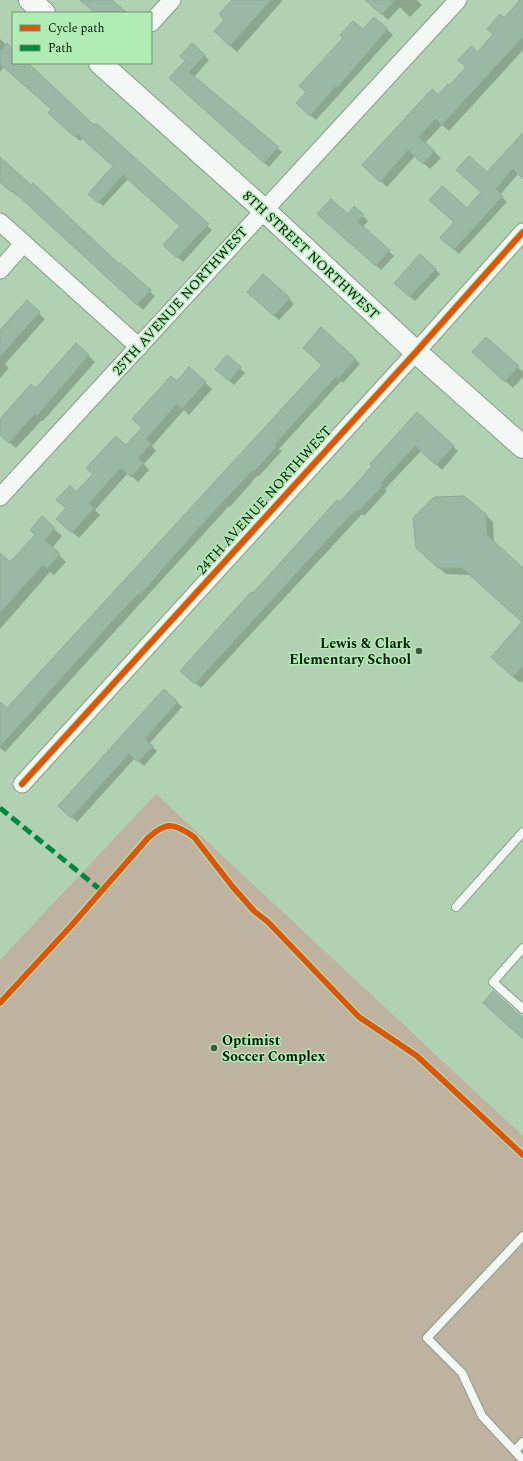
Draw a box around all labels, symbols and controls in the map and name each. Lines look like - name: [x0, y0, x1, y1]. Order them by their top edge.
- legend: [12, 12, 152, 64]
- text: Cycle path: [48, 19, 105, 38]
- text: Path: [48, 39, 73, 58]
- street label: 8TH STREET NORTHWEST: [238, 186, 384, 324]
- street label: 25TH AVENUE NORTHWEST: [107, 222, 253, 380]
- street label: 24TH AVENUE NORTHWEST: [191, 421, 337, 579]
- place label: Lewis & Clark Elementary School: [289, 633, 412, 670]
- marker: Lewis & Clark Elementary School: [414, 646, 424, 656]
- place label: Optimist Soccer Complex: [222, 1030, 326, 1067]
- marker: Optimist Soccer Complex: [209, 1043, 219, 1053]

